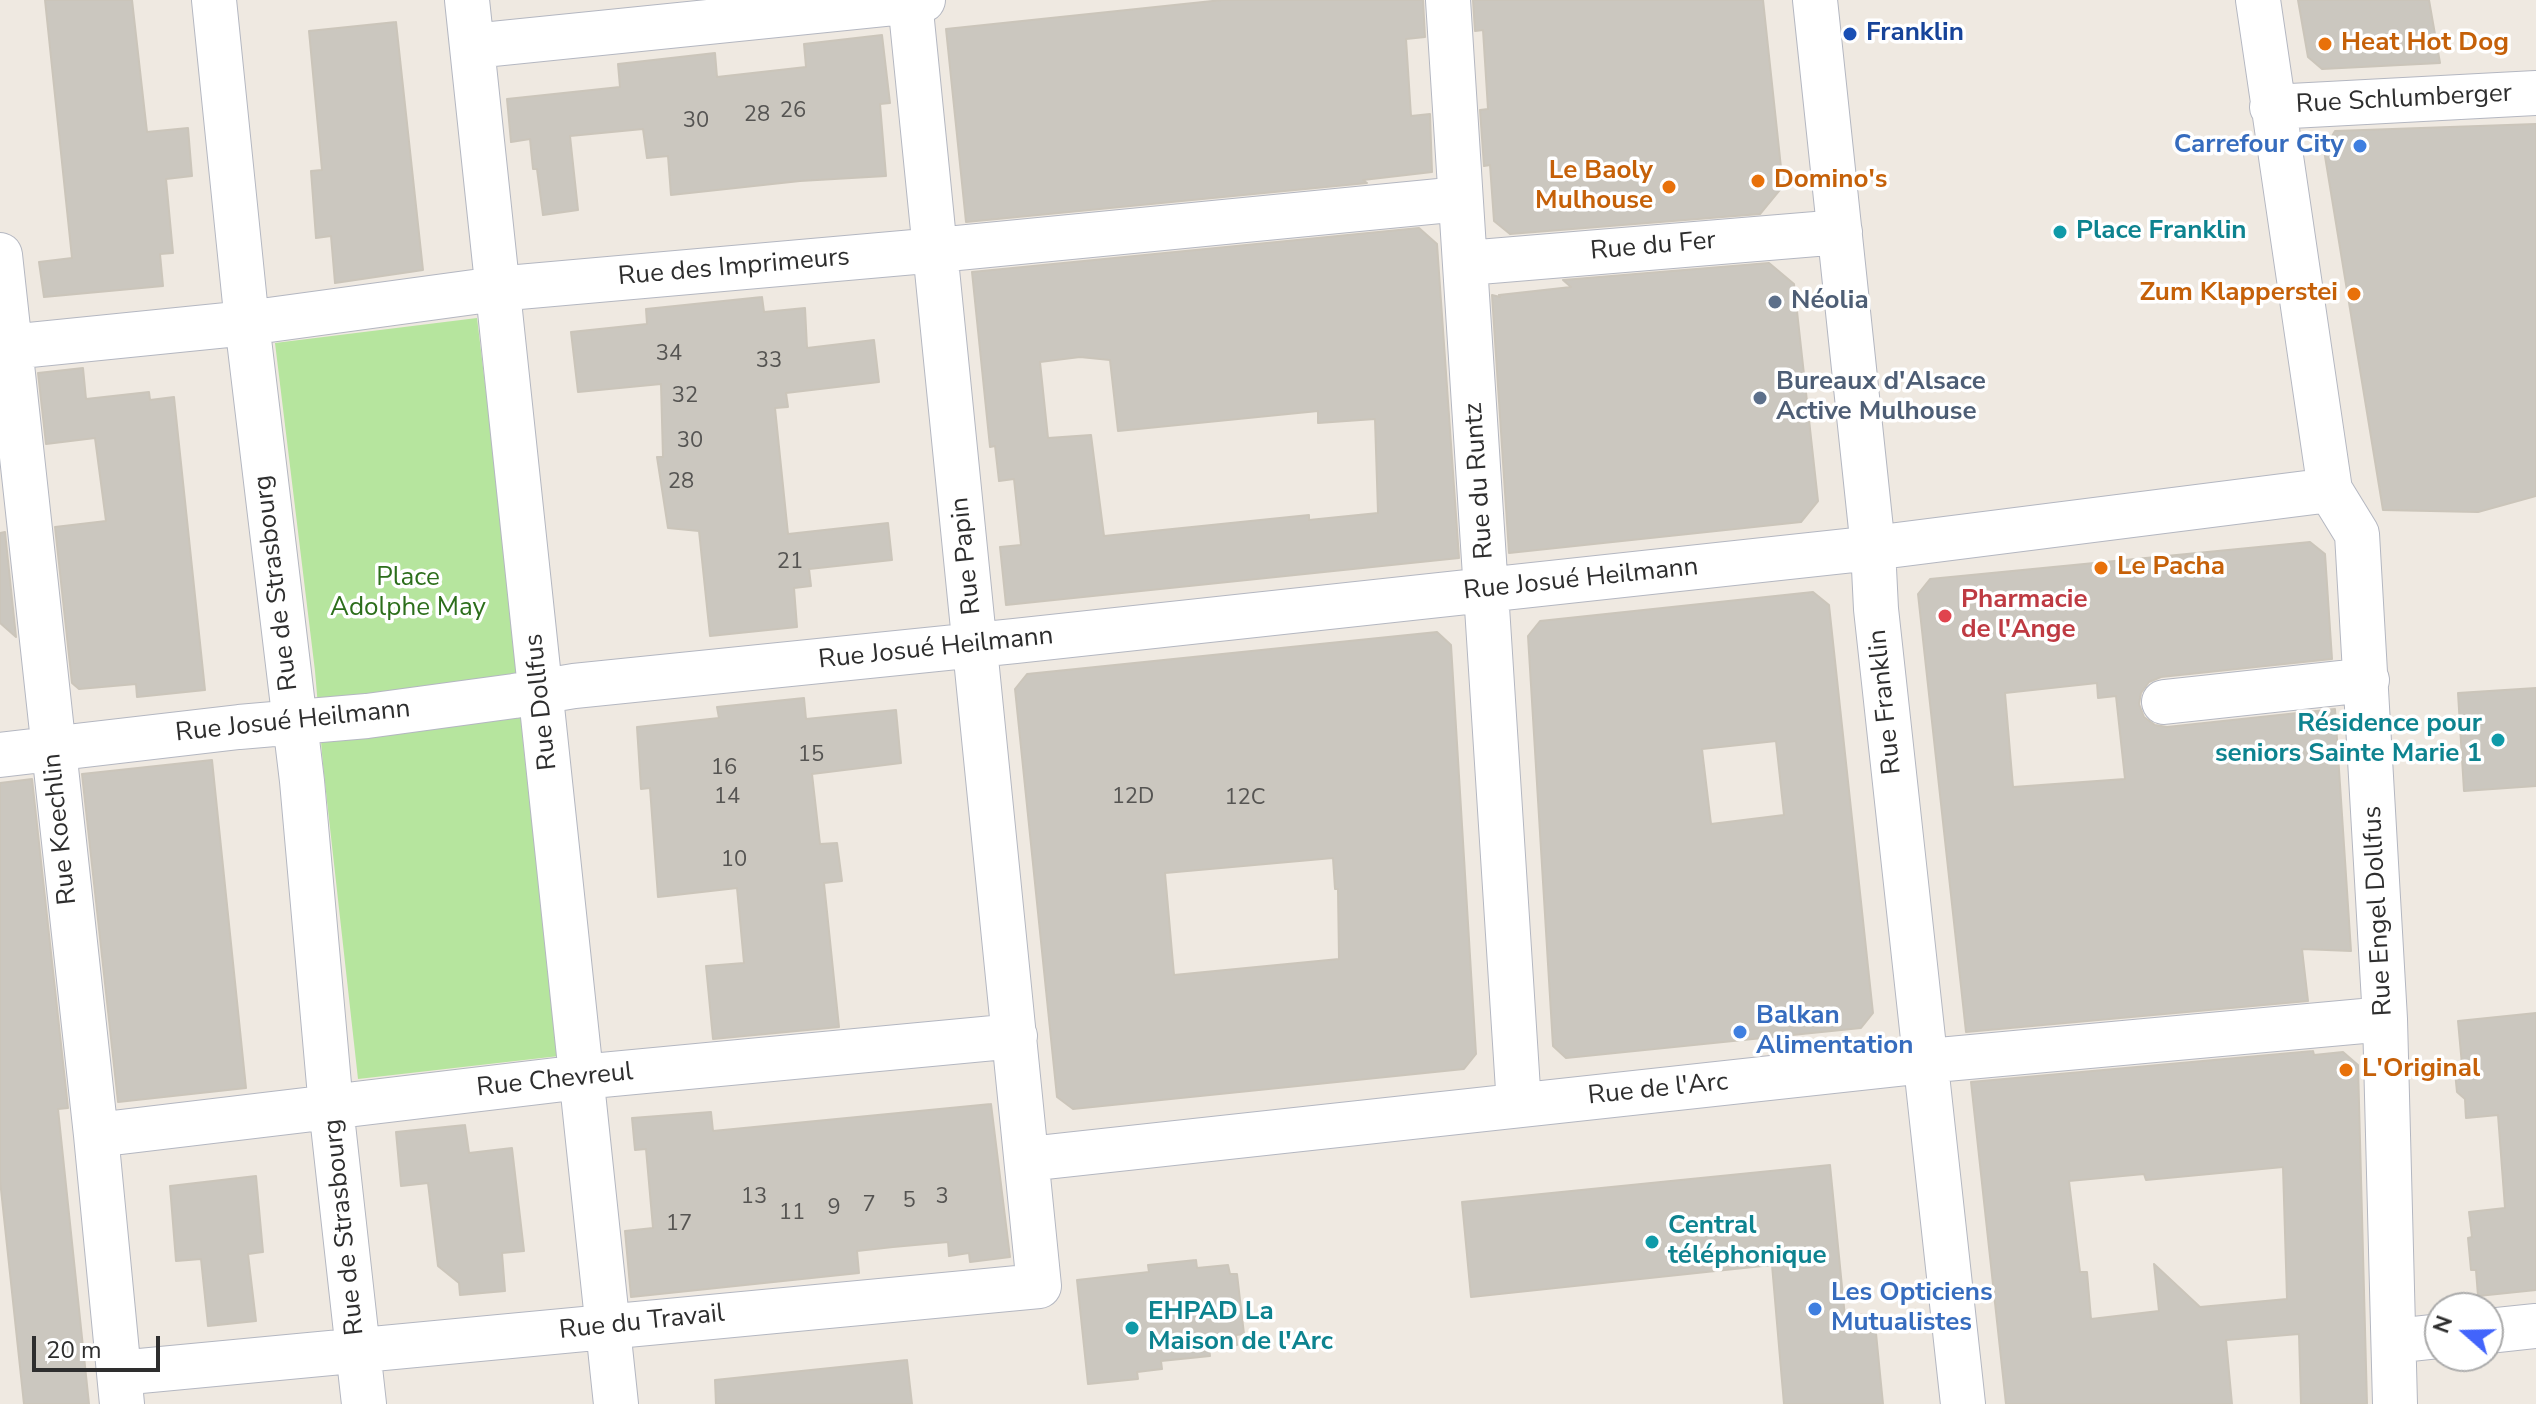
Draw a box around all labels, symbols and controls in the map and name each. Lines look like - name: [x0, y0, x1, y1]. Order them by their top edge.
- place label: Franklin: [1866, 18, 1964, 50]
- marker: Franklin: [1841, 25, 1859, 43]
- place label: Heat Hot Dog: [2341, 28, 2509, 60]
- marker: Heat Hot Dog: [2316, 35, 2334, 53]
- street label: Rue Schlumberger: [2295, 79, 2513, 121]
- house number: 26: [780, 99, 806, 125]
- house number: 28: [744, 103, 770, 129]
- house number: 30: [683, 109, 709, 135]
- place label: Carrefour City: [2174, 130, 2344, 162]
- marker: Carrefour City: [2351, 137, 2369, 155]
- place label: Le Baoly Mulhouse: [1535, 156, 1653, 218]
- place label: Domino's: [1774, 165, 1887, 197]
- marker: Domino's: [1749, 172, 1767, 190]
- marker: Le Baoly Mulhouse: [1660, 178, 1678, 196]
- place label: Place Franklin: [2076, 216, 2247, 248]
- marker: Place Franklin: [2051, 223, 2069, 241]
- street label: Rue du Fer: [1589, 226, 1717, 268]
- street label: Rue des Imprimeurs: [617, 242, 851, 294]
- place label: Zum Klapperstei: [2139, 278, 2338, 310]
- marker: Zum Klapperstei: [2345, 285, 2363, 303]
- place label: Néolia: [1791, 286, 1869, 318]
- marker: Néolia: [1766, 293, 1784, 311]
- house number: 34: [656, 342, 682, 368]
- house number: 33: [756, 349, 782, 375]
- place label: Bureaux d'Alsace Active Mulhouse: [1776, 367, 1986, 428]
- house number: 32: [672, 384, 698, 410]
- marker: Bureaux d'Alsace Active Mulhouse: [1751, 389, 1769, 407]
- street label: Rue du Runtz: [1459, 402, 1501, 560]
- house number: 30: [677, 429, 703, 455]
- house number: 28: [668, 470, 694, 496]
- street label: Rue de Strasbourg: [248, 473, 306, 693]
- street label: Rue Papin: [945, 496, 989, 616]
- house number: 21: [777, 550, 803, 576]
- street label: Rue Josué Heilmann: [1462, 552, 1700, 608]
- place label: Le Pacha: [2117, 552, 2225, 584]
- marker: Le Pacha: [2092, 559, 2110, 577]
- park label: Place Adolphe May: [330, 563, 486, 624]
- place label: Pharmacie de l'Ange: [1961, 585, 2088, 646]
- marker: Pharmacie de l'Ange: [1936, 607, 1954, 625]
- street label: Rue Josué Heilmann: [817, 621, 1055, 677]
- street label: Rue Franklin: [1863, 628, 1909, 776]
- street label: Rue Dollfus: [519, 632, 565, 772]
- street label: Rue Josué Heilmann: [174, 694, 412, 750]
- place label: Résidence pour seniors Sainte Marie 1: [2215, 709, 2482, 770]
- marker: Résidence pour seniors Sainte Marie 1: [2489, 731, 2507, 749]
- house number: 15: [798, 743, 824, 769]
- street label: Rue Koechlin: [38, 752, 84, 906]
- house number: 16: [711, 756, 737, 782]
- house number: 14: [714, 785, 740, 811]
- house number: 12D: [1112, 785, 1154, 811]
- house number: 12C: [1224, 786, 1266, 812]
- street label: Rue Engel Dollfus: [2358, 805, 2400, 1017]
- house number: 10: [721, 848, 747, 874]
- place label: Balkan Alimentation: [1756, 1001, 1913, 1062]
- marker: Balkan Alimentation: [1731, 1023, 1749, 1041]
- place label: L'Original: [2362, 1054, 2480, 1086]
- street label: Rue Chevreul: [475, 1057, 635, 1105]
- marker: L'Original: [2337, 1061, 2355, 1079]
- street label: Rue de l'Arc: [1586, 1067, 1730, 1113]
- street label: Rue de Strasbourg: [318, 1117, 372, 1337]
- house number: 13: [741, 1185, 767, 1211]
- house number: 3: [935, 1185, 949, 1211]
- house number: 5: [902, 1189, 916, 1215]
- house number: 7: [862, 1193, 876, 1219]
- house number: 9: [827, 1196, 841, 1222]
- house number: 11: [779, 1201, 805, 1227]
- place label: Central téléphonique: [1668, 1211, 1827, 1272]
- house number: 17: [666, 1212, 692, 1238]
- marker: Central téléphonique: [1643, 1233, 1661, 1251]
- place label: Les Opticiens Mutualistes: [1831, 1278, 1993, 1340]
- north arrow: [2424, 1292, 2504, 1372]
- place label: EHPAD La Maison de l'Arc: [1148, 1297, 1333, 1358]
- street label: Rue du Travail: [558, 1299, 726, 1347]
- marker: Les Opticiens Mutualistes: [1806, 1300, 1824, 1318]
- text: N: [2426, 1312, 2460, 1337]
- marker: EHPAD La Maison de l'Arc: [1123, 1319, 1141, 1337]
- scale bar: [36, 1320, 164, 1370]
- text: 20 m: [46, 1334, 102, 1366]

